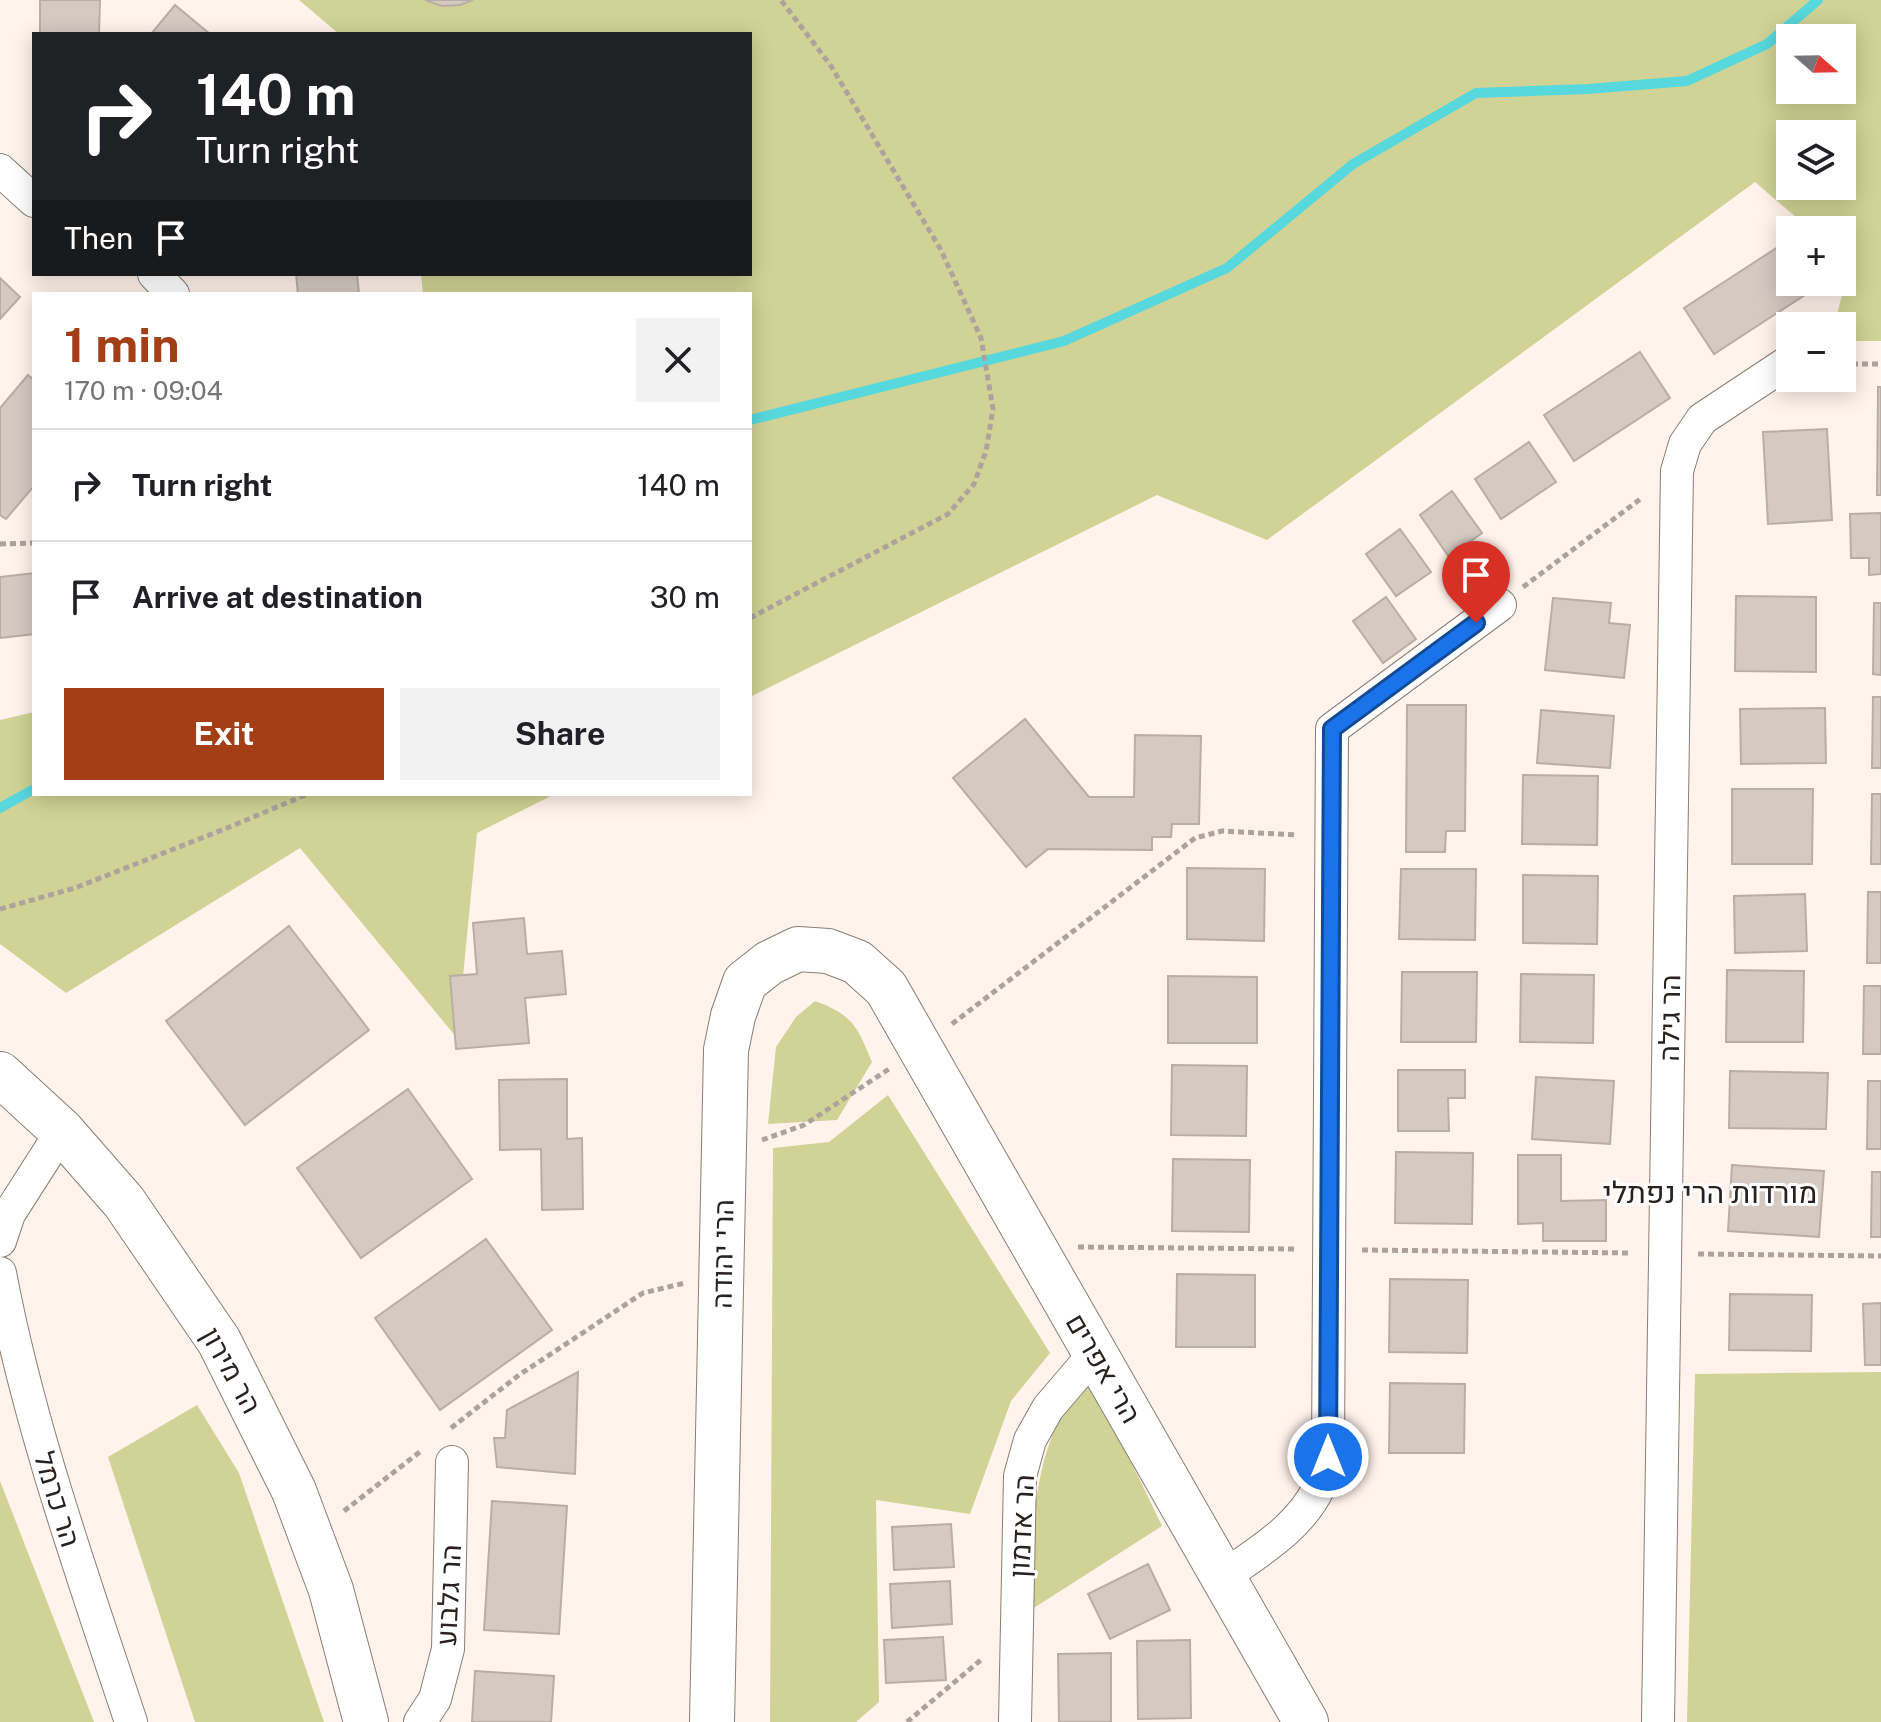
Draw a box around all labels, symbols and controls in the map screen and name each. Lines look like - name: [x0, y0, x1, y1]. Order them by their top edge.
- north arrow: [1776, 24, 1856, 104]
- map controls: [1776, 24, 1856, 392]
- text: 140 m: [196, 62, 356, 128]
- icon: right: [64, 64, 168, 168]
- button: layers: [1776, 120, 1856, 200]
- text: Turn right: [196, 129, 359, 171]
- icon: arrive: [149, 216, 193, 260]
- button: +: [1776, 216, 1856, 296]
- text: Then: [64, 220, 133, 256]
- button: −: [1776, 312, 1856, 392]
- text: 1 min: [64, 316, 180, 373]
- button: close: [636, 318, 720, 402]
- text: 170 m · 09:04: [64, 375, 223, 406]
- icon: right: [64, 463, 108, 507]
- text: Turn right: [132, 467, 272, 503]
- text: 140 m: [637, 467, 720, 503]
- pin: [1442, 541, 1510, 623]
- icon: arrive: [1454, 553, 1498, 597]
- icon: arrive: [64, 575, 108, 619]
- text: Arrive at destination: [132, 579, 423, 615]
- text: 30 m: [650, 579, 720, 615]
- button: Exit: [64, 688, 384, 780]
- button: Share: [400, 688, 720, 780]
- street label: הר גילה: [1652, 974, 1686, 1062]
- district label: מורדות הרי נפתלי: [1603, 1174, 1817, 1210]
- street label: הרי יהודה: [705, 1199, 739, 1309]
- street label: הרי אפרים: [1059, 1307, 1149, 1429]
- street label: הר מירון: [195, 1321, 269, 1419]
- position arrow: [1286, 1415, 1370, 1499]
- street label: הר כרמל: [28, 1447, 88, 1551]
- street label: הר אדמון: [1002, 1473, 1040, 1579]
- street label: הר גלבוע: [429, 1543, 467, 1647]

